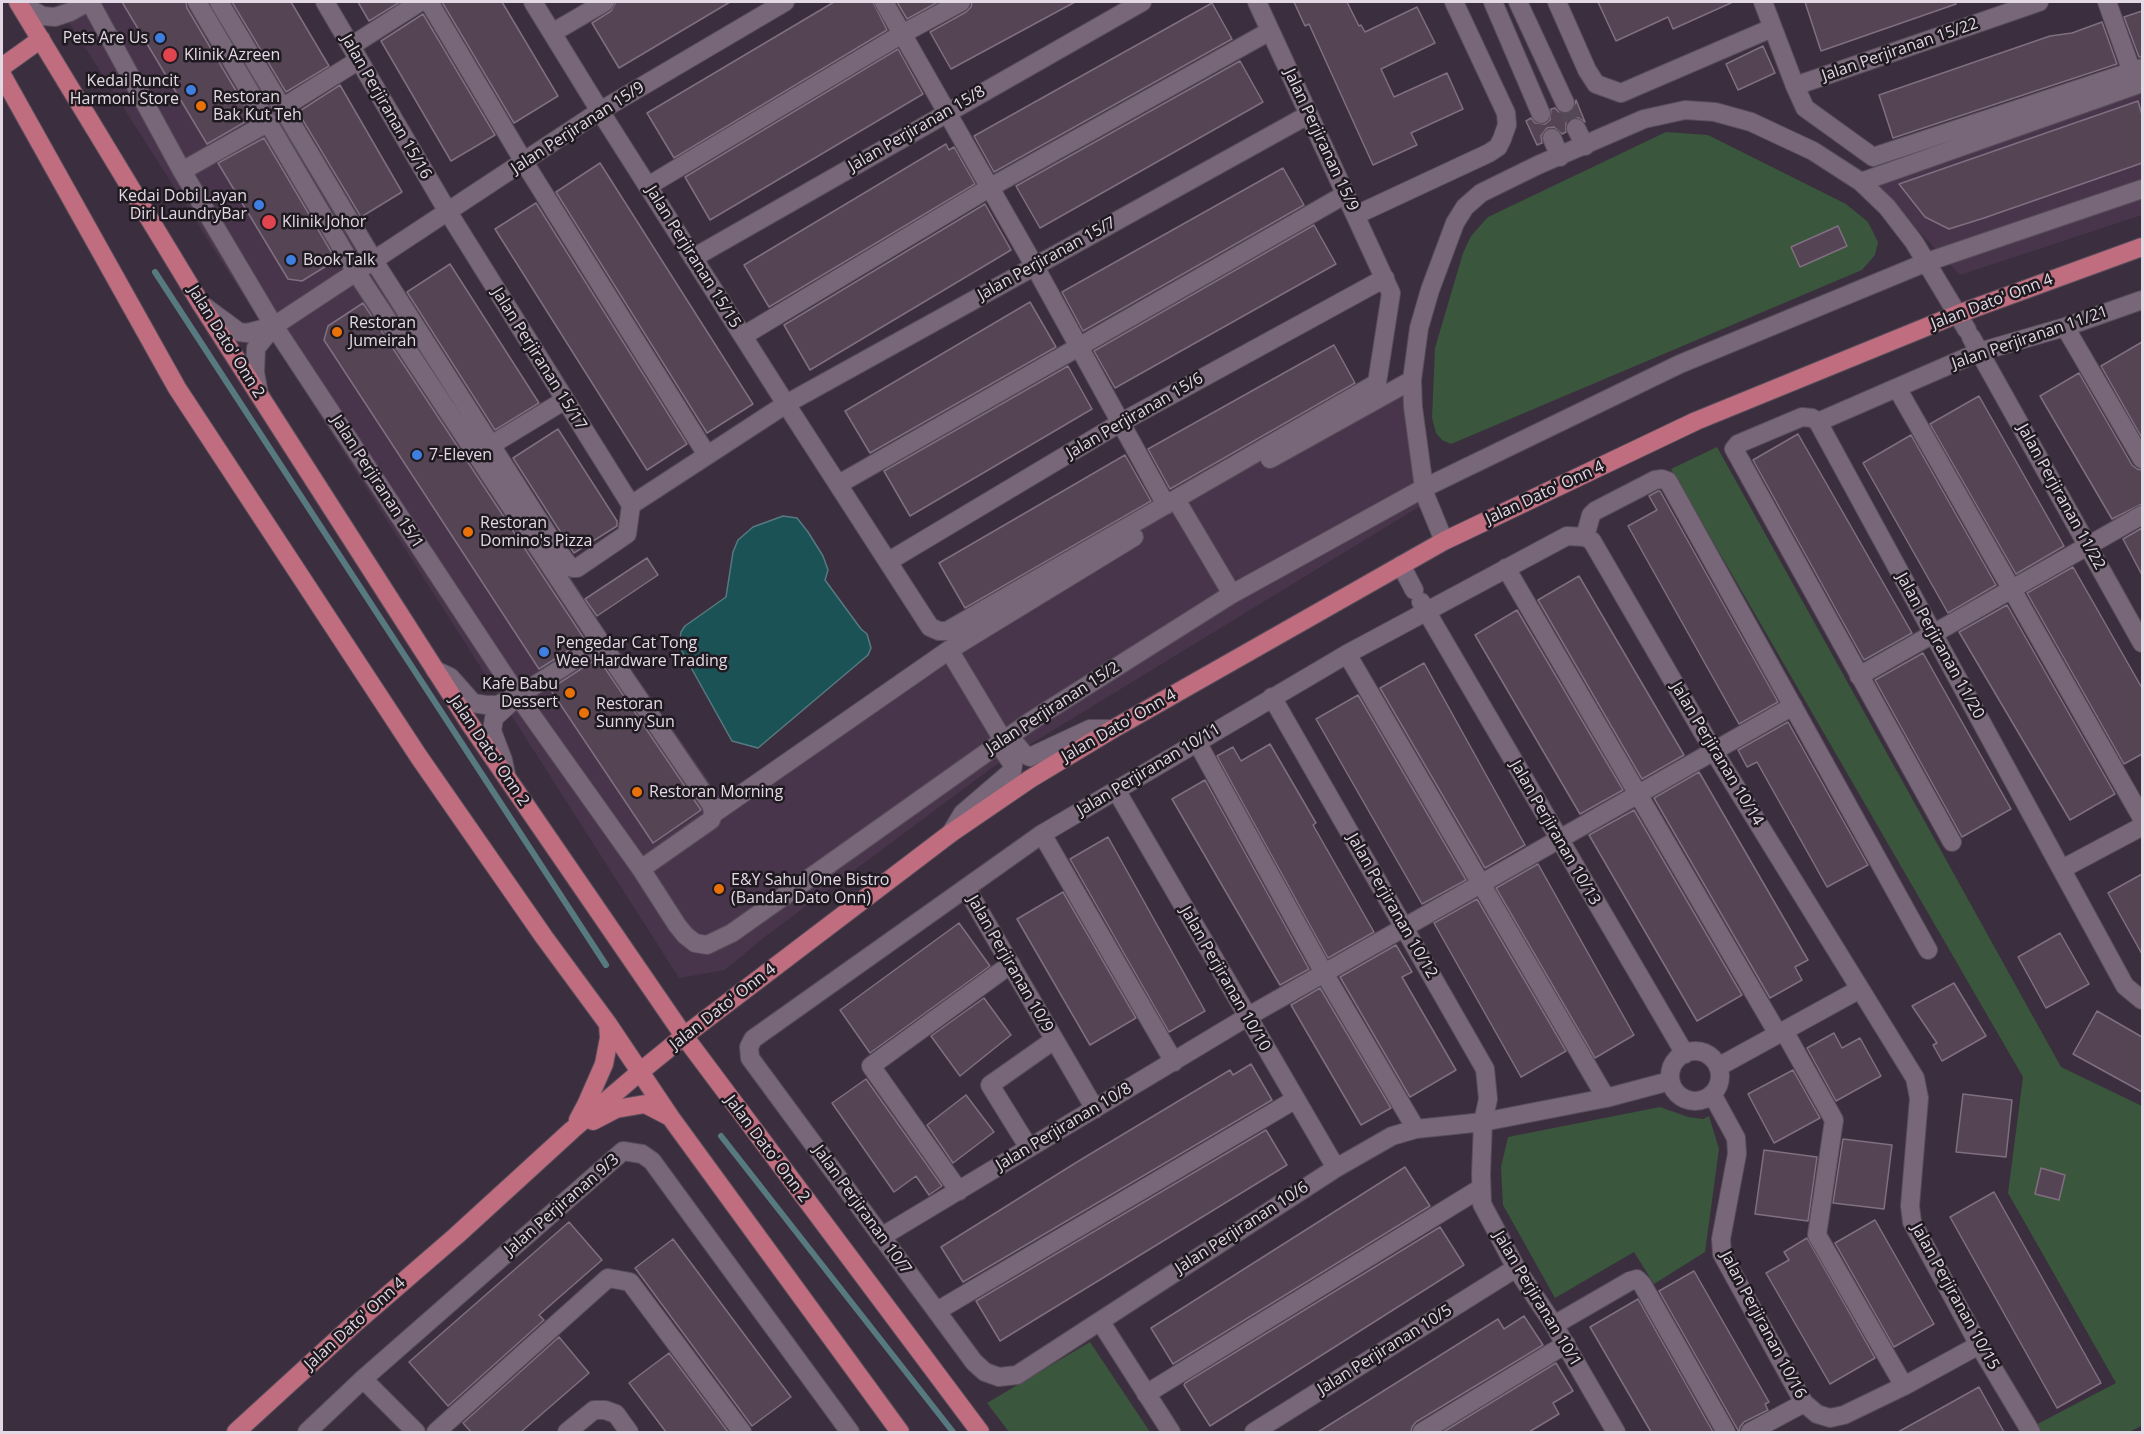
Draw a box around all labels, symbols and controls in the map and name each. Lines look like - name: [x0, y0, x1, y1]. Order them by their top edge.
- street label: Jalan Perjiranan 15/22: [1819, 14, 1981, 86]
- place label: Pets Are Us: [63, 28, 148, 48]
- marker: Pets Are Us: [153, 31, 167, 45]
- street label: Jalan Perjiranan 15/16: [337, 31, 435, 183]
- place label: Klinik Azreen: [184, 45, 280, 65]
- marker: Klinik Azreen: [161, 46, 179, 64]
- street label: Jalan Perjiranan 15/9: [1280, 66, 1362, 214]
- place label: Kedai Runcit Harmoni Store: [70, 71, 179, 109]
- street label: Jalan Perjiranan 15/9: [508, 78, 648, 178]
- street label: Jalan Perjiranan 15/8: [845, 82, 989, 176]
- marker: Kedai Runcit Harmoni Store: [184, 83, 198, 97]
- place label: Restoran Bak Kut Teh: [213, 87, 302, 125]
- marker: Restoran Bak Kut Teh: [194, 99, 208, 113]
- street label: Jalan Perjiranan 15/15: [641, 182, 745, 332]
- place label: Kedai Dobi Layan Diri LaundryBar: [118, 186, 247, 224]
- marker: Kedai Dobi Layan Diri LaundryBar: [252, 198, 266, 212]
- place label: Klinik Johor: [282, 212, 366, 232]
- marker: Klinik Johor: [260, 213, 278, 231]
- street label: Jalan Perjiranan 15/7: [975, 213, 1119, 305]
- place label: Book Talk: [303, 250, 375, 270]
- marker: Book Talk: [284, 253, 298, 267]
- street label: Jalan Dato' Onn 4: [1928, 270, 2056, 334]
- street label: Jalan Dato' Onn 2: [184, 282, 268, 402]
- street label: Jalan Perjiranan 15/17: [487, 284, 591, 434]
- street label: Jalan Perjiranan 11/21: [1949, 302, 2111, 374]
- place label: Restoran Jumeirah: [349, 313, 416, 351]
- marker: Restoran Jumeirah: [330, 325, 344, 339]
- street label: Jalan Perjiranan 15/6: [1063, 369, 1207, 463]
- street label: Jalan Perjiranan 15/1: [327, 412, 427, 552]
- street label: Jalan Perjiranan 11/22: [2013, 421, 2109, 573]
- place label: 7-Eleven: [429, 445, 492, 465]
- marker: 7-Eleven: [410, 448, 424, 462]
- street label: Jalan Dato' Onn 4: [1483, 457, 1607, 529]
- place label: Restoran Domino's Pizza: [480, 513, 592, 551]
- marker: Restoran Domino's Pizza: [461, 525, 475, 539]
- street label: Jalan Perjiranan 11/20: [1892, 570, 1988, 722]
- place label: Pengedar Cat Tong Wee Hardware Trading: [556, 633, 727, 671]
- marker: Pengedar Cat Tong Wee Hardware Trading: [537, 645, 551, 659]
- street label: Jalan Perjiranan 15/2: [983, 658, 1123, 758]
- place label: Kafe Babu Dessert: [482, 674, 558, 712]
- street label: Jalan Perjiranan 10/14: [1667, 679, 1767, 829]
- street label: Jalan Dato' Onn 4: [1058, 685, 1180, 767]
- marker: Kafe Babu Dessert: [563, 686, 577, 700]
- street label: Jalan Dato' Onn 2: [445, 692, 533, 810]
- place label: Restoran Sunny Sun: [596, 694, 675, 732]
- marker: Restoran Sunny Sun: [577, 706, 591, 720]
- street label: Jalan Perjiranan 10/11: [1074, 720, 1224, 820]
- street label: Jalan Perjiranan 10/13: [1506, 757, 1604, 909]
- place label: Restoran Morning: [649, 782, 783, 802]
- marker: Restoran Morning: [630, 785, 644, 799]
- street label: Jalan Perjiranan 10/12: [1343, 830, 1441, 982]
- place label: E&Y Sahul One Bistro (Bandar Dato Onn): [731, 870, 889, 908]
- marker: E&Y Sahul One Bistro (Bandar Dato Onn): [712, 882, 726, 896]
- street label: Jalan Perjiranan 10/9: [963, 892, 1057, 1036]
- street label: Jalan Perjiranan 10/10: [1176, 903, 1274, 1055]
- street label: Jalan Dato' Onn 4: [666, 960, 780, 1054]
- street label: Jalan Perjiranan 10/8: [993, 1079, 1135, 1175]
- street label: Jalan Dato' Onn 2: [721, 1092, 813, 1206]
- street label: Jalan Perjiranan 10/7: [809, 1142, 915, 1278]
- street label: Jalan Perjiranan 9/3: [501, 1150, 623, 1260]
- street label: Jalan Perjiranan 10/6: [1172, 1178, 1312, 1278]
- street label: Jalan Perjiranan 10/15: [1907, 1221, 2003, 1373]
- street label: Jalan Perjiranan 10/1: [1489, 1228, 1585, 1370]
- street label: Jalan Perjiranan 10/16: [1716, 1248, 1810, 1402]
- street label: Jalan Dato' Onn 4: [301, 1274, 409, 1374]
- street label: Jalan Perjiranan 10/5: [1314, 1301, 1456, 1399]

